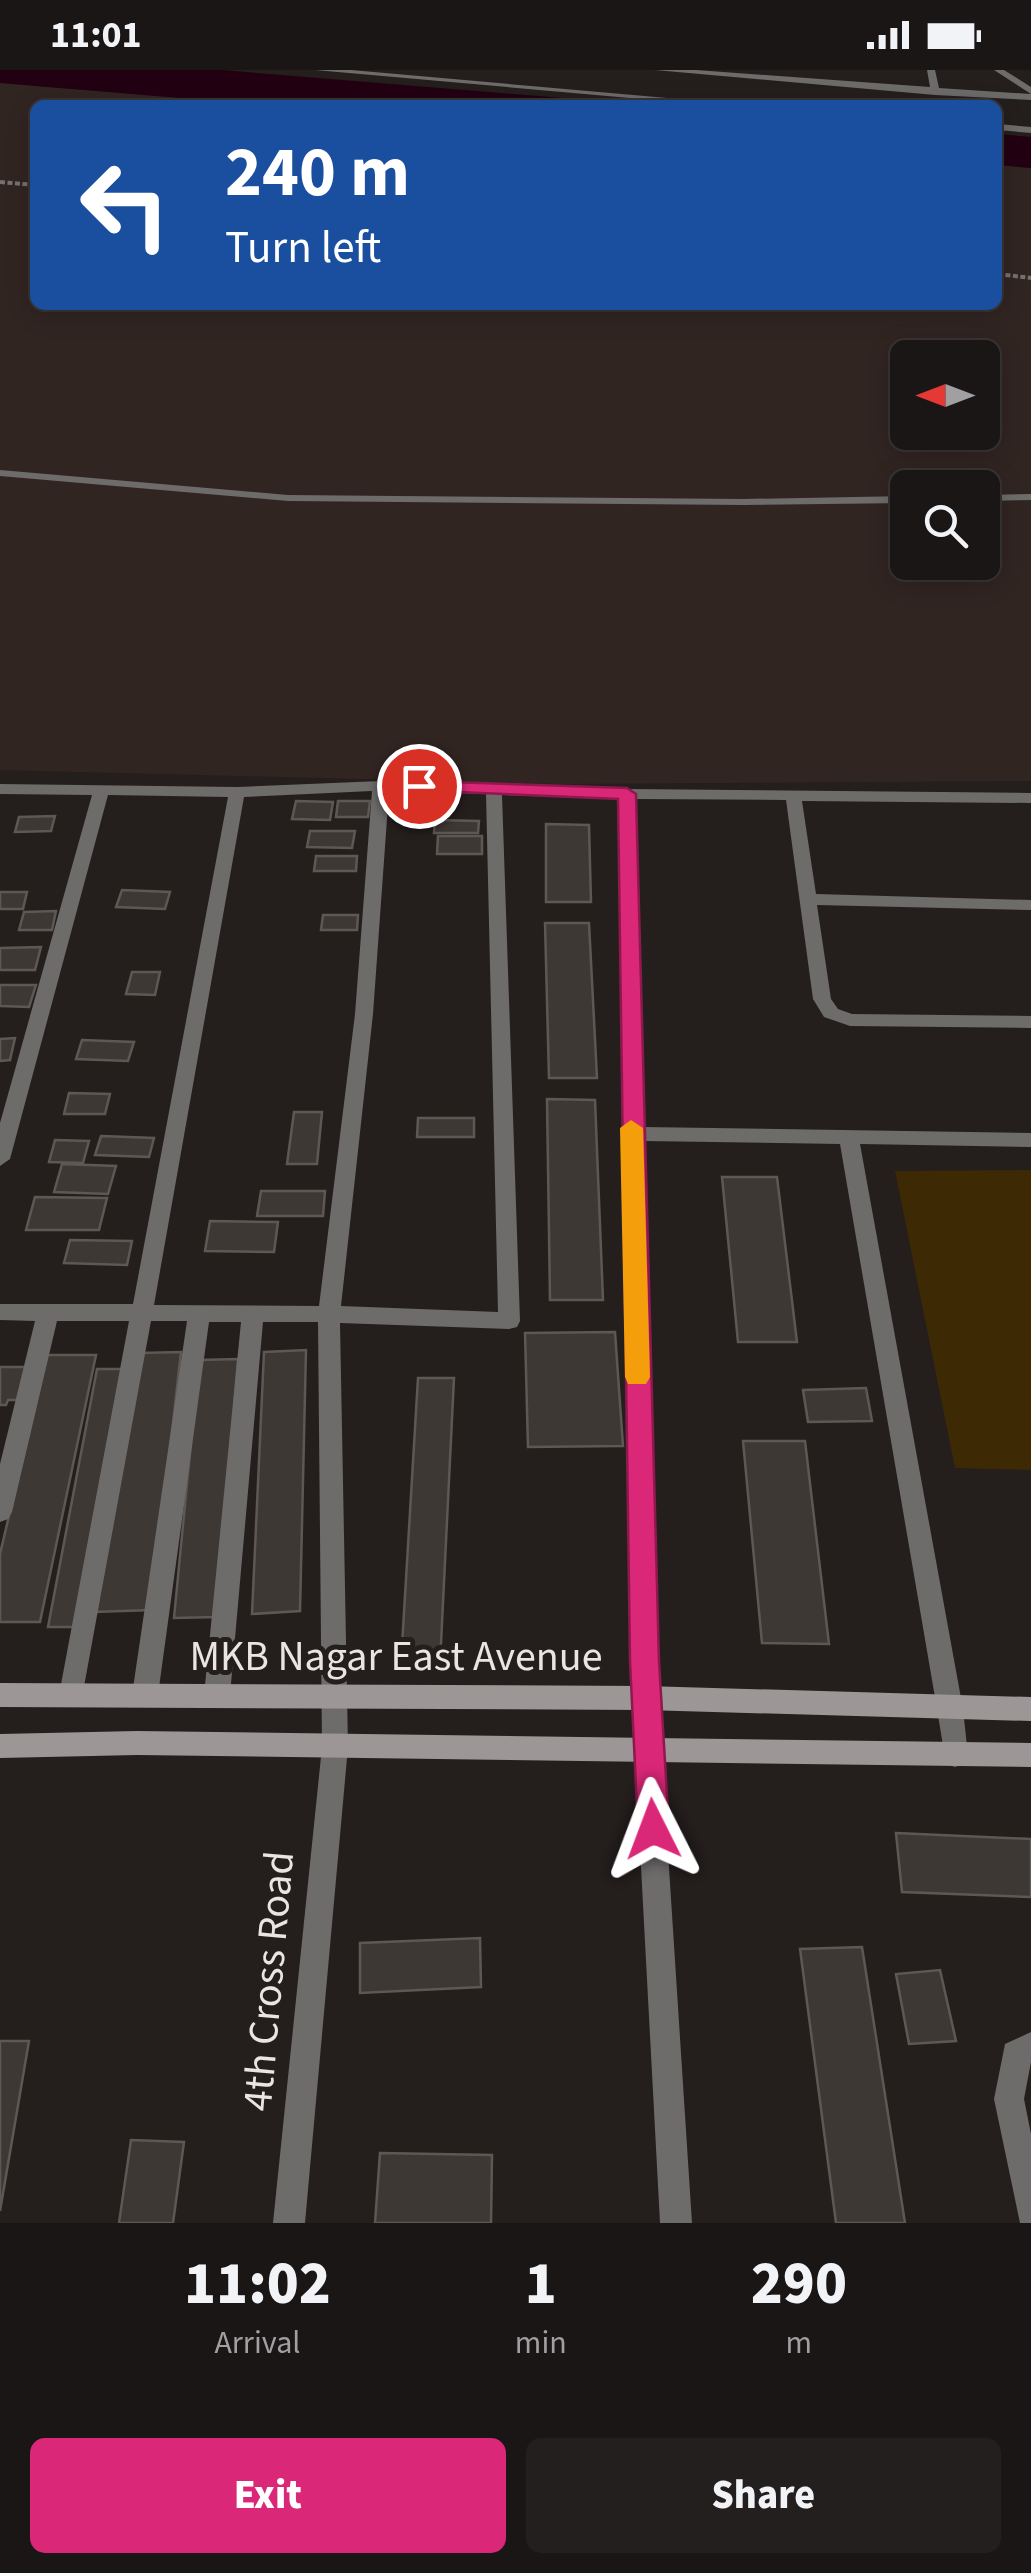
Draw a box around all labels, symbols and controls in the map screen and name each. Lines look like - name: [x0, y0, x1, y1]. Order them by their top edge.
- text: 11:01: [50, 8, 142, 62]
- text: 240 m: [225, 123, 410, 223]
- icon: left: [60, 140, 190, 270]
- text: Turn left: [225, 216, 381, 280]
- north arrow: [890, 340, 1000, 450]
- map controls: [890, 340, 1000, 580]
- button: search: [890, 470, 1000, 580]
- pin: [377, 744, 462, 829]
- icon: arrive: [392, 759, 447, 814]
- street label: MKB Nagar East Avenue: [189, 1627, 603, 1687]
- position arrow: [601, 1777, 705, 1881]
- street label: 4th Cross Road: [228, 1848, 310, 2114]
- text: 11:02: [184, 2242, 331, 2327]
- text: 1: [525, 2242, 557, 2327]
- text: 290: [751, 2242, 847, 2327]
- text: Arrival: [214, 2320, 300, 2366]
- text: min: [515, 2320, 567, 2366]
- text: m: [786, 2320, 812, 2366]
- button: Exit: [30, 2438, 506, 2553]
- button: Share: [526, 2438, 1001, 2553]

